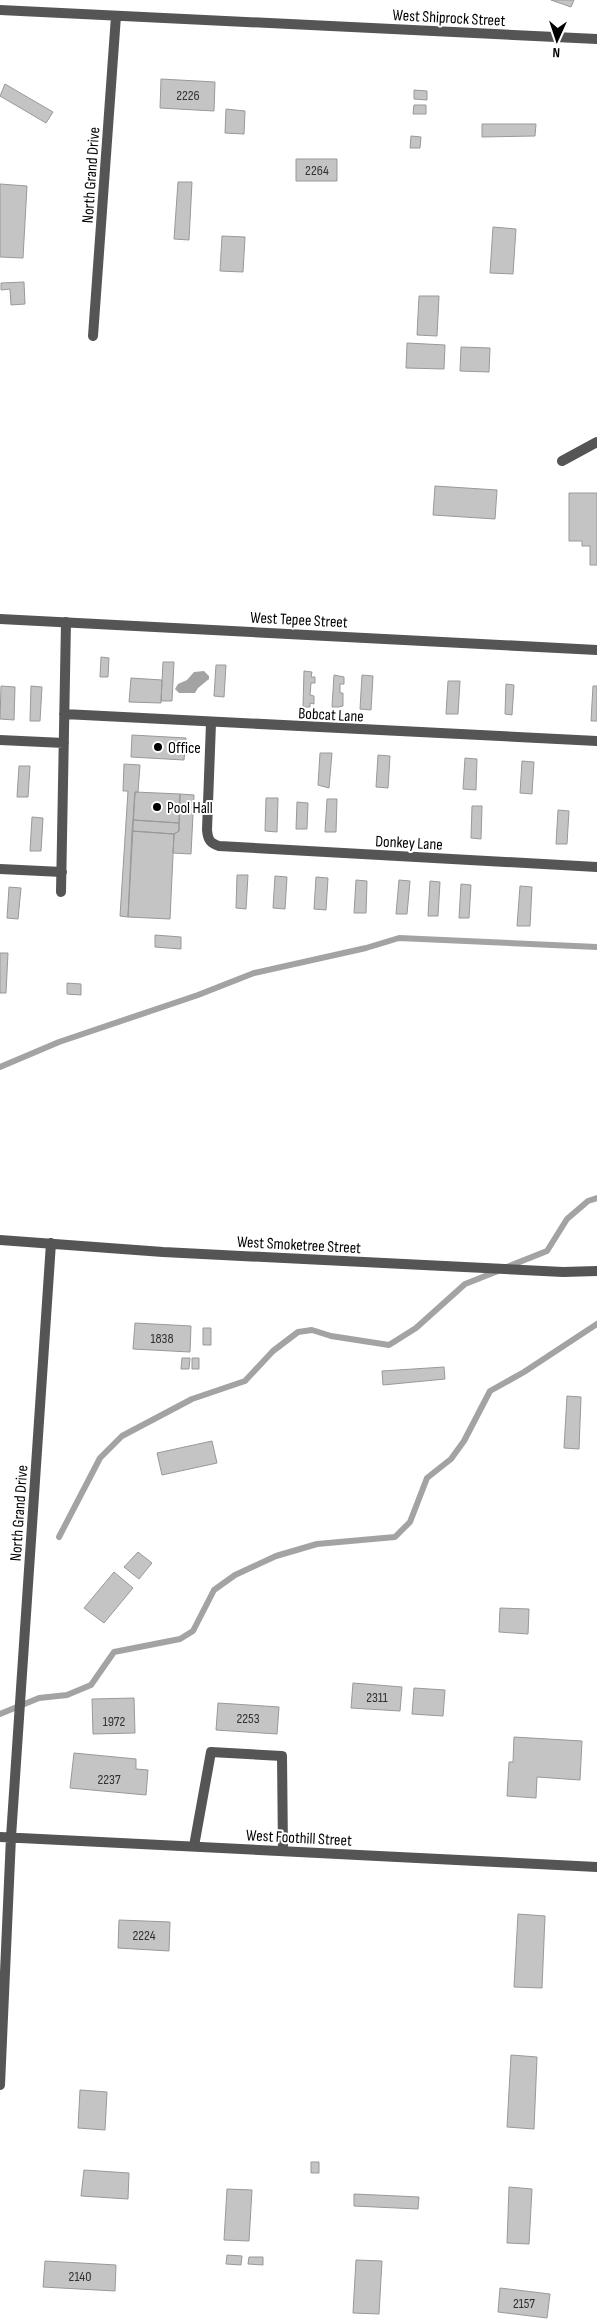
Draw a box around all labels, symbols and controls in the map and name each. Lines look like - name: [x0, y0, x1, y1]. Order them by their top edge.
- street label: West Shiprock Street: [392, 6, 506, 31]
- north arrow: [532, 15, 582, 65]
- text: N: [552, 44, 561, 61]
- house number: 2226: [176, 87, 200, 104]
- street label: North Grand Drive: [79, 126, 104, 224]
- house number: 2264: [305, 162, 329, 179]
- street label: West Tepee Street: [250, 608, 348, 633]
- street label: Bobcat Lane: [298, 704, 364, 727]
- place label: Office: [168, 739, 201, 758]
- marker: Office: [152, 741, 164, 753]
- place label: Pool Hall: [167, 799, 213, 818]
- marker: Pool Hall: [151, 801, 163, 813]
- street label: Donkey Lane: [375, 832, 443, 855]
- street label: West Smoketree Street: [236, 1233, 362, 1258]
- house number: 1838: [150, 1330, 174, 1347]
- street label: North Grand Drive: [7, 1464, 32, 1562]
- house number: 2311: [366, 1689, 388, 1706]
- house number: 2253: [236, 1710, 260, 1727]
- house number: 1972: [103, 1713, 125, 1730]
- house number: 2237: [97, 1771, 121, 1788]
- street label: West Foothill Street: [246, 1826, 352, 1851]
- house number: 2224: [132, 1927, 156, 1944]
- house number: 2140: [69, 2268, 91, 2285]
- house number: 2157: [513, 2295, 535, 2312]

